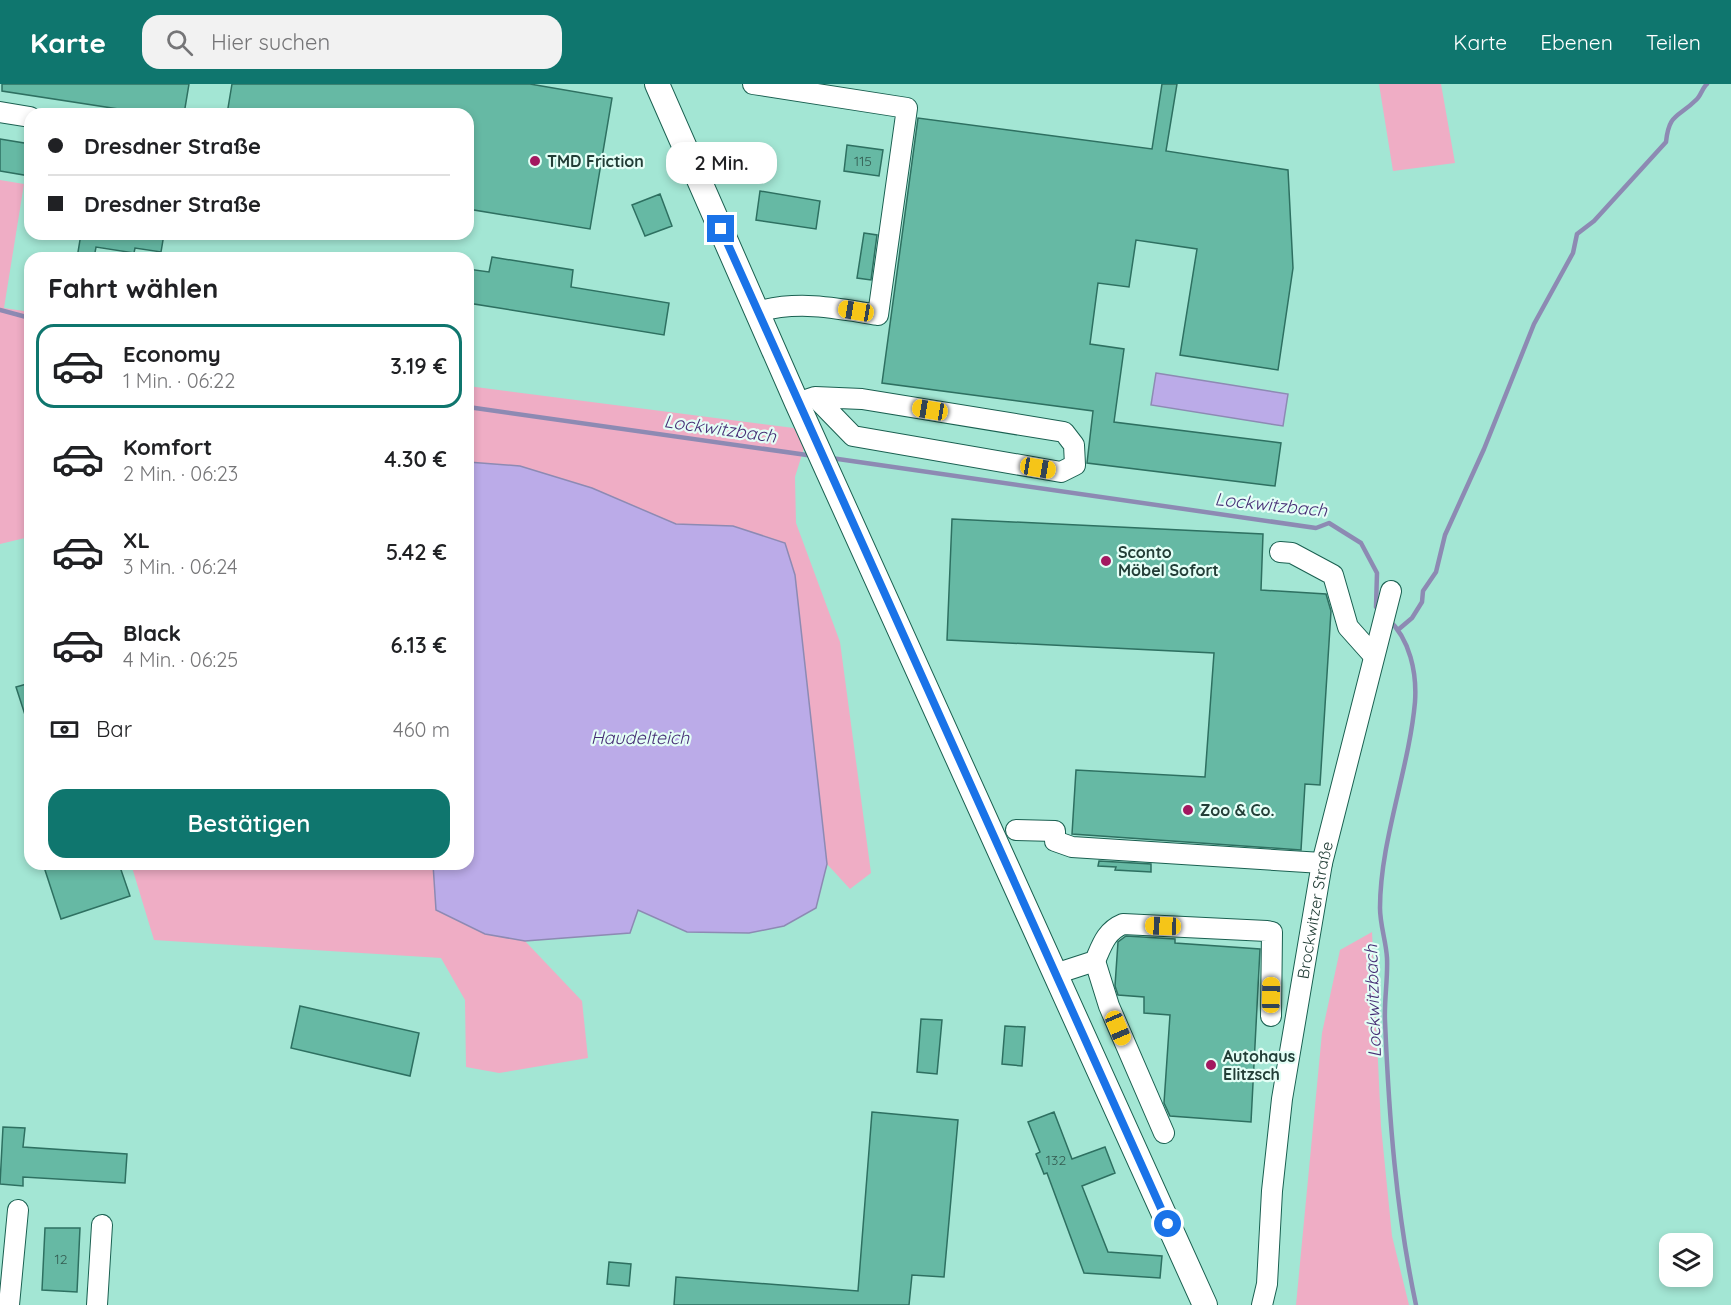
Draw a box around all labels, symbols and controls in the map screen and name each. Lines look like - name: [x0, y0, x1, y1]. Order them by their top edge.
- search box: [142, 15, 562, 69]
- text: Karte: [30, 25, 106, 60]
- icon: search: [163, 26, 196, 59]
- text: Hier suchen: [211, 28, 330, 56]
- text: Karte: [1453, 29, 1507, 55]
- text: Ebenen: [1540, 29, 1613, 55]
- text: Teilen: [1646, 29, 1701, 55]
- text: Dresdner Straße: [84, 132, 261, 160]
- callout: 2 Min.: [666, 142, 777, 184]
- text: 2 Min.: [694, 150, 749, 175]
- place label: TMD Friction: [547, 151, 644, 171]
- house number: 115: [854, 152, 872, 170]
- marker: TMD Friction: [528, 154, 542, 168]
- text: Dresdner Straße: [84, 190, 261, 218]
- route end: [707, 215, 734, 242]
- text: Fahrt wählen: [48, 271, 218, 305]
- car: [837, 299, 875, 323]
- icon: car: [51, 339, 105, 393]
- text: Economy: [123, 340, 221, 368]
- text: 3.19 €: [390, 352, 447, 380]
- text: 1 Min. · 06:22: [123, 368, 235, 393]
- car: [911, 398, 949, 422]
- water label: Lockwitzbach: [663, 409, 778, 448]
- icon: car: [51, 432, 105, 486]
- text: Komfort: [123, 433, 212, 461]
- text: 4.30 €: [384, 445, 447, 473]
- car: [1019, 456, 1057, 480]
- text: 2 Min. · 06:23: [123, 461, 238, 486]
- water label: Lockwitzbach: [1214, 487, 1329, 522]
- icon: car: [51, 525, 105, 579]
- text: XL: [123, 526, 150, 554]
- text: 5.42 €: [386, 538, 447, 566]
- place label: Sconto Möbel Sofort: [1118, 542, 1219, 580]
- text: 3 Min. · 06:24: [123, 554, 237, 579]
- marker: Sconto Möbel Sofort: [1099, 554, 1113, 568]
- icon: car: [51, 618, 105, 672]
- text: Black: [123, 619, 181, 647]
- text: 6.13 €: [391, 631, 447, 659]
- text: 4 Min. · 06:25: [123, 647, 238, 672]
- icon: cash: [48, 713, 81, 746]
- text: Bar: [96, 715, 132, 743]
- text: 460 m: [393, 717, 450, 742]
- water label: Haudelteich: [591, 726, 690, 749]
- button: Bestätigen: [48, 789, 450, 858]
- place label: Zoo & Co.: [1200, 800, 1275, 820]
- marker: Zoo & Co.: [1181, 803, 1195, 817]
- street label: Brockwitzer Straße: [1293, 839, 1337, 980]
- car: [1145, 916, 1181, 936]
- water label: Lockwitzbach: [1359, 943, 1386, 1058]
- car: [1262, 977, 1280, 1013]
- car: [1103, 1008, 1133, 1048]
- place label: Autohaus Elitzsch: [1223, 1046, 1296, 1084]
- marker: Autohaus Elitzsch: [1204, 1058, 1218, 1072]
- house number: 132: [1046, 1151, 1066, 1169]
- route start: [1154, 1210, 1181, 1237]
- map controls: [1659, 1233, 1713, 1287]
- button: layers: [1659, 1233, 1713, 1287]
- house number: 12: [55, 1250, 68, 1268]

